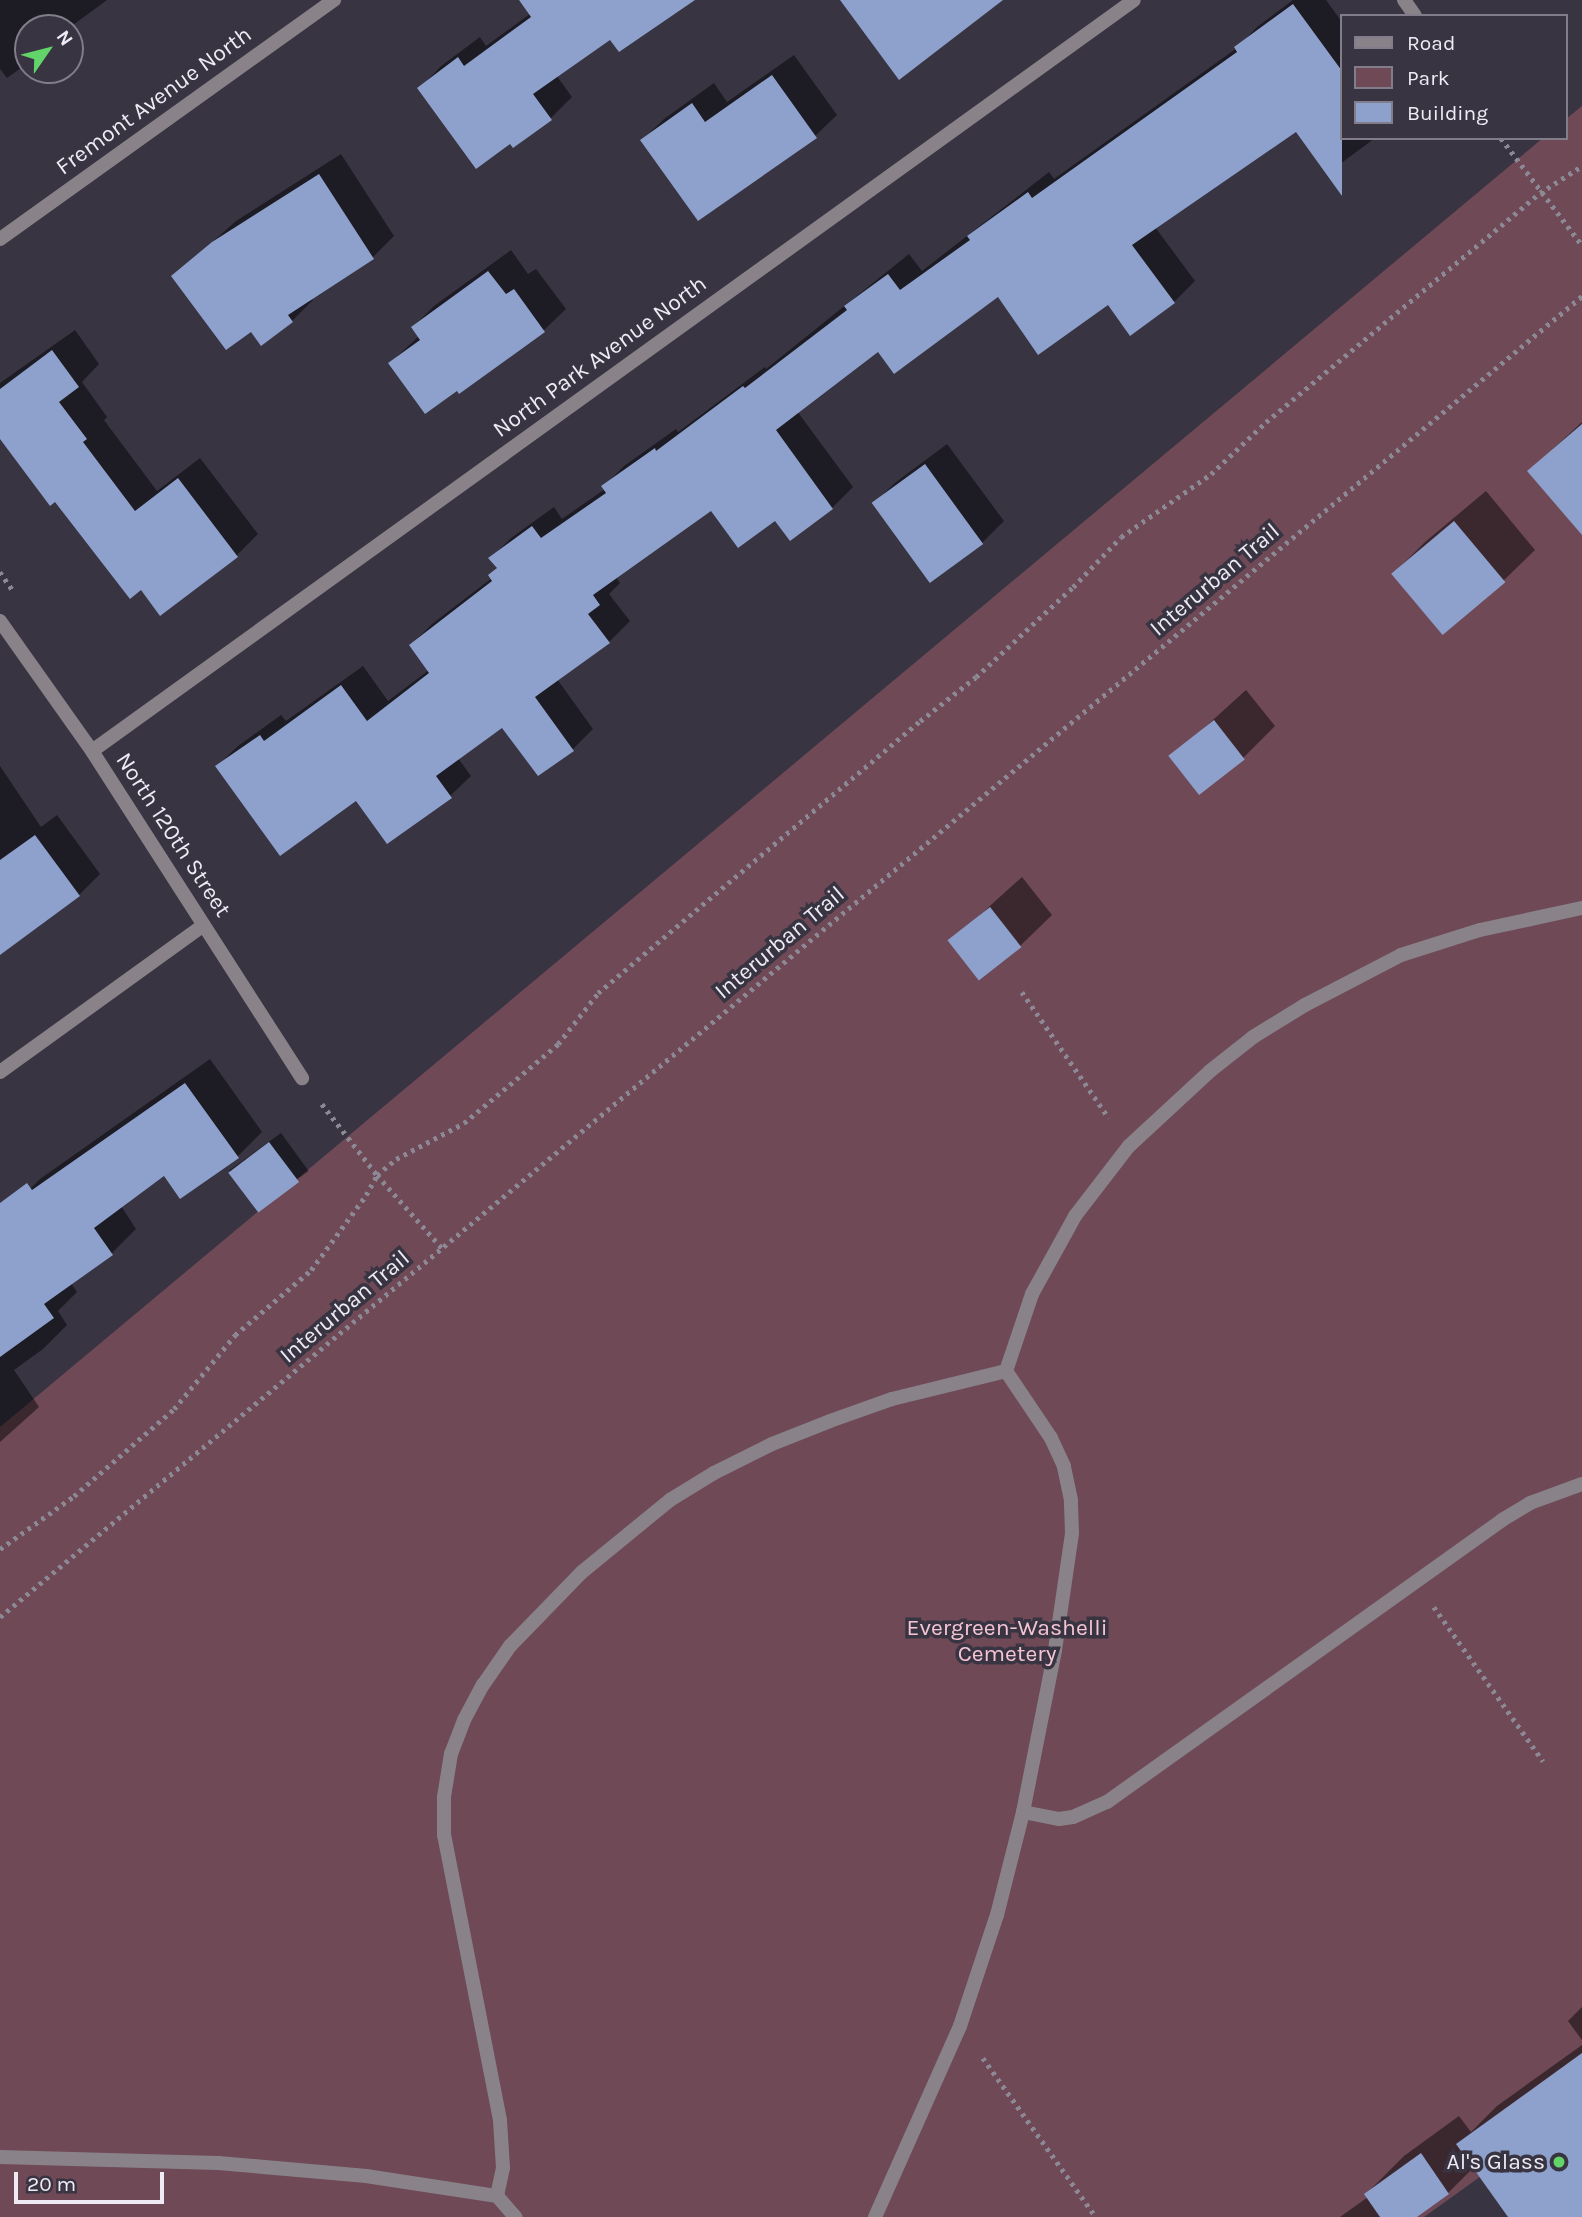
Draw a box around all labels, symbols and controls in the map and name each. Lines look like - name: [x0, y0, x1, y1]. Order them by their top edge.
- north arrow: [14, 14, 84, 84]
- legend: [1340, 14, 1568, 140]
- street label: Fremont Avenue North: [51, 21, 257, 181]
- text: Road: [1407, 31, 1455, 55]
- text: Park: [1407, 66, 1450, 90]
- text: Building: [1407, 101, 1488, 125]
- street label: North Park Avenue North: [488, 270, 712, 444]
- street label: Interurban Trail: [1144, 518, 1286, 642]
- street label: North 120th Street: [110, 748, 236, 922]
- street label: Interurban Trail: [709, 881, 851, 1005]
- street label: Interurban Trail: [274, 1245, 416, 1369]
- park label: Evergreen-Washelli Cemetery: [906, 1614, 1108, 1668]
- place label: Al's Glass: [1447, 2148, 1545, 2176]
- marker: Al's Glass: [1551, 2154, 1567, 2170]
- scale bar: [18, 2158, 168, 2202]
- text: 20 m: [27, 2172, 76, 2196]

